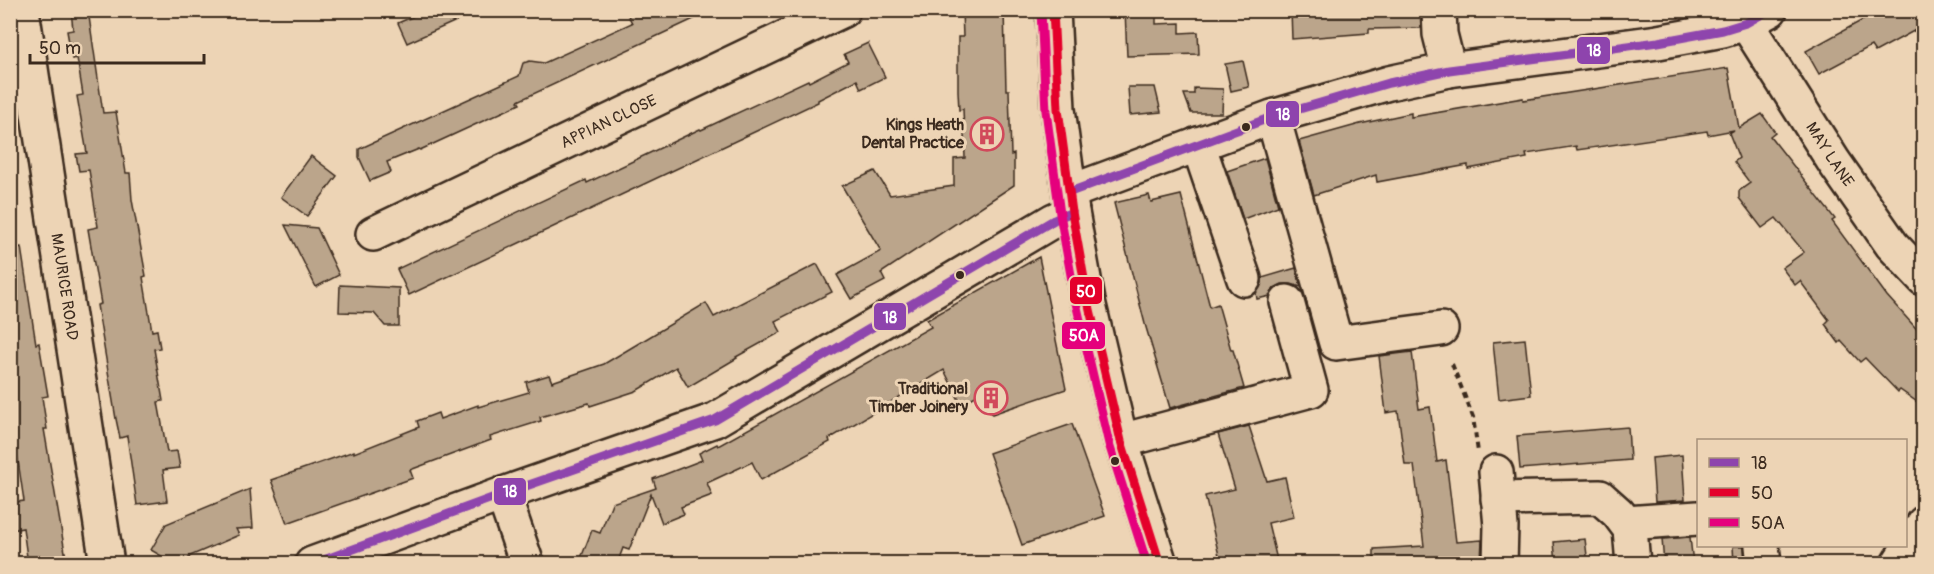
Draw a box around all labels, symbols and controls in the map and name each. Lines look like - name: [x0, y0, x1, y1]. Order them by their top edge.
- scale bar: [30, 27, 204, 65]
- line badge: 18: [1576, 36, 1611, 65]
- text: 50 m: [39, 37, 81, 60]
- text: 18: [1587, 41, 1601, 61]
- street label: APPIAN CLOSE: [557, 90, 660, 153]
- line badge: 18: [1265, 100, 1300, 128]
- text: 18: [1276, 105, 1290, 125]
- place label: Kings Heath Dental Practice: [861, 115, 965, 153]
- building icon: Kings Heath Dental Practice: [969, 116, 1005, 152]
- street label: MAY LANE: [1801, 118, 1858, 191]
- unlabelled marker: [1240, 121, 1252, 133]
- street label: MAURICE ROAD: [46, 232, 83, 342]
- unlabelled marker: [954, 269, 966, 281]
- line badge: 50: [1069, 276, 1103, 305]
- text: 50: [1076, 282, 1096, 302]
- line badge: 18: [873, 302, 907, 331]
- text: 18: [883, 308, 897, 328]
- line badge: 50A: [1061, 321, 1106, 350]
- text: 50A: [1069, 326, 1100, 346]
- place label: Traditional Timber Joinery: [868, 379, 968, 417]
- building icon: Traditional Timber Joinery: [973, 380, 1009, 416]
- legend: [1697, 439, 1907, 547]
- text: 18: [1751, 452, 1767, 475]
- unlabelled marker: [1109, 455, 1121, 467]
- line badge: 18: [493, 477, 527, 506]
- text: 18: [503, 482, 517, 502]
- text: 50: [1751, 482, 1773, 505]
- text: 50A: [1751, 512, 1785, 535]

